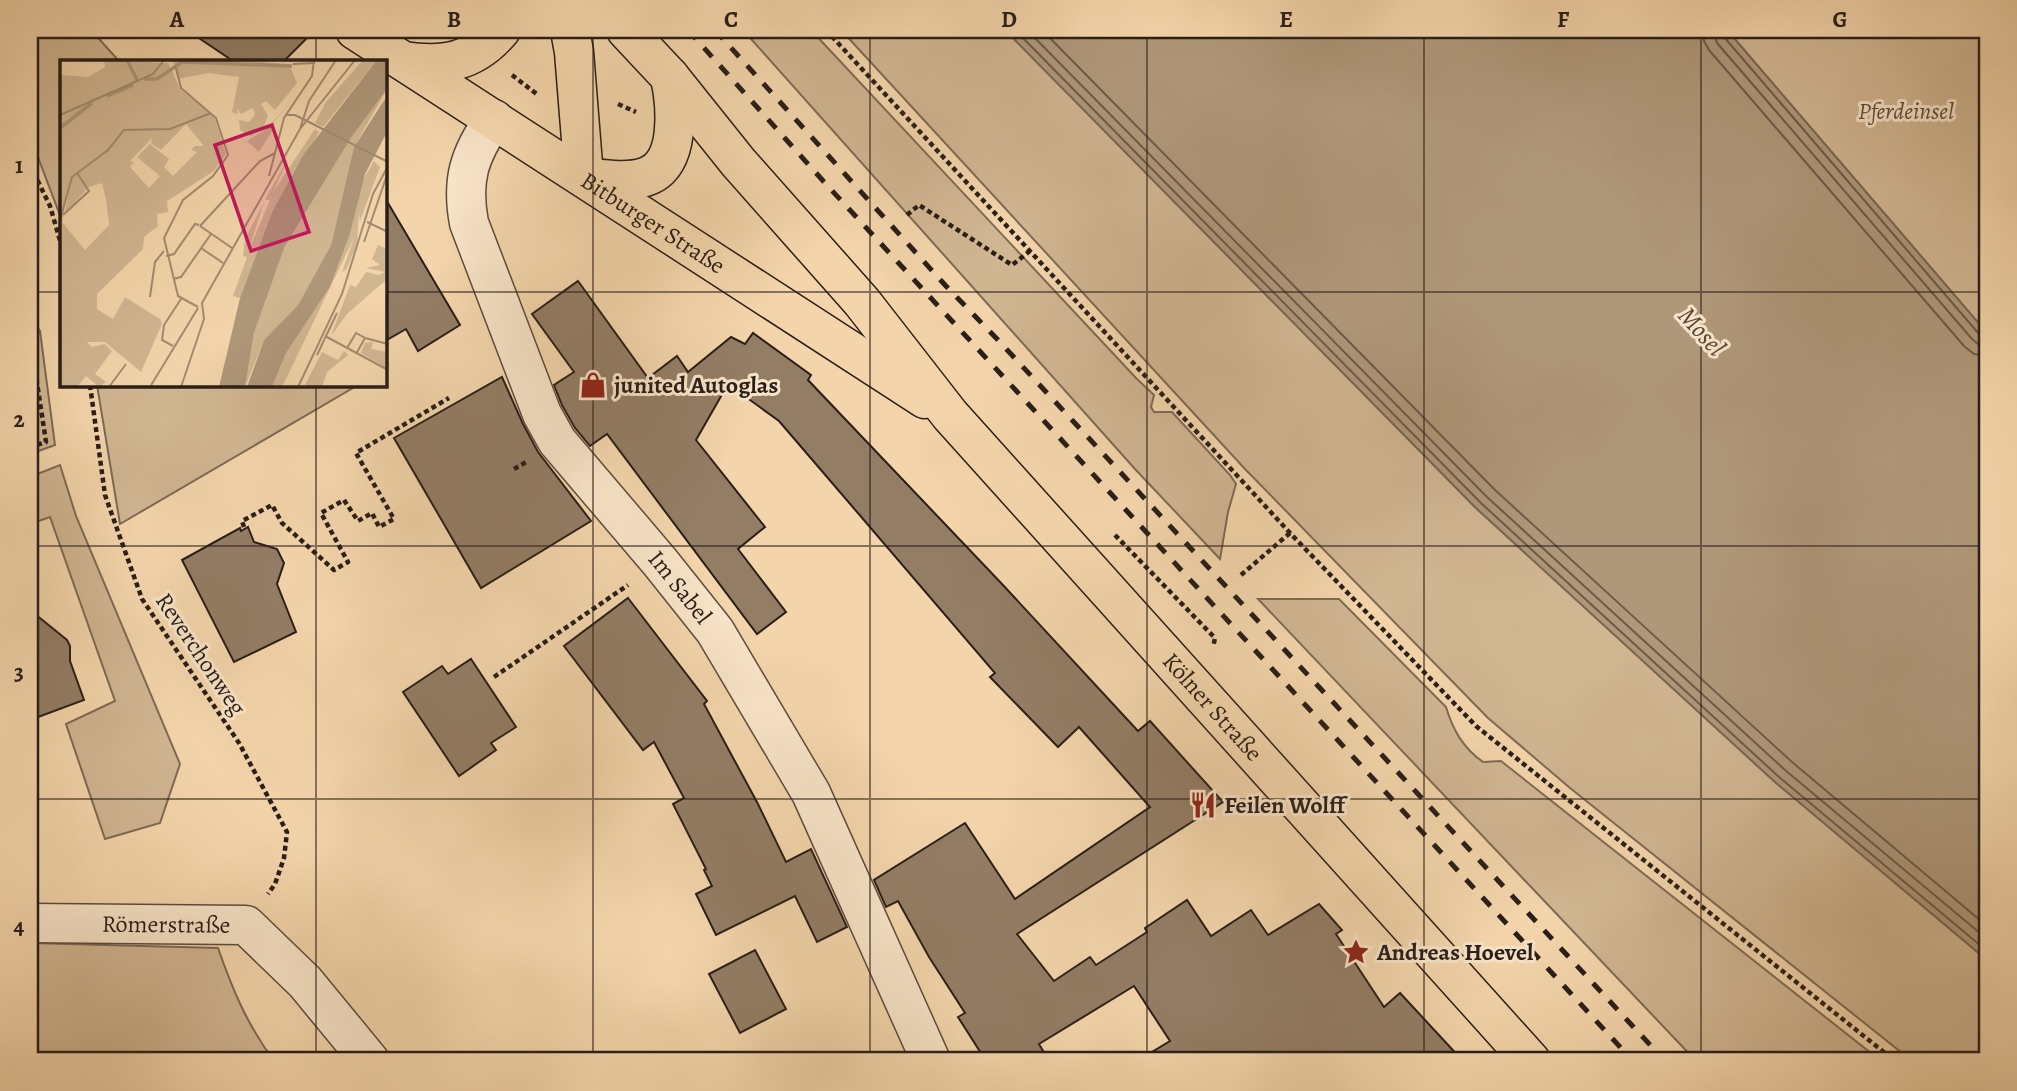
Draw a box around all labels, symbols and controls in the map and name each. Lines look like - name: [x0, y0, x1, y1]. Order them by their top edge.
- text: A: [169, 4, 185, 35]
- text: B: [447, 4, 461, 35]
- text: C: [724, 4, 738, 35]
- text: D: [1001, 4, 1017, 35]
- text: E: [1279, 4, 1293, 35]
- text: F: [1557, 4, 1570, 35]
- text: G: [1832, 4, 1848, 35]
- inset map: [60, 60, 387, 387]
- park label: Pferdeinsel: [1858, 95, 1954, 127]
- text: 1: [15, 150, 23, 181]
- street label: Bitburger Straße: [575, 164, 731, 281]
- water label: Mosel: [1670, 299, 1734, 364]
- place label: junited Autoglas: [614, 369, 778, 401]
- shop icon: junited Autoglas: [578, 370, 608, 400]
- text: 2: [13, 404, 25, 435]
- street label: Im Sabel: [641, 544, 719, 631]
- street label: Reverchonweg: [148, 586, 254, 722]
- street label: Kölner Straße: [1155, 646, 1270, 768]
- text: 3: [14, 657, 24, 688]
- place label: Feilen Wolff: [1224, 789, 1349, 821]
- restaurant icon: Feilen Wolff: [1188, 790, 1218, 820]
- street label: Römerstraße: [102, 908, 230, 941]
- text: 4: [14, 911, 25, 942]
- place label: Andreas Hoevel: [1376, 936, 1534, 968]
- place icon: Andreas Hoevel: [1341, 937, 1371, 967]

